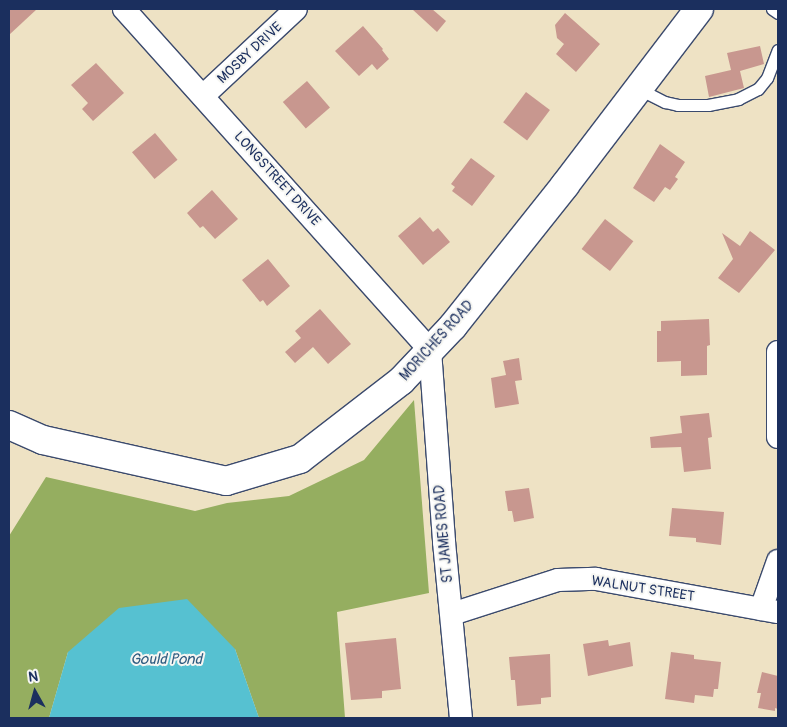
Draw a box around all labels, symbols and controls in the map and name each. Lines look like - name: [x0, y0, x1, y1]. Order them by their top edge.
- street label: MOSBY DRIVE: [214, 19, 286, 87]
- street label: LONGSTREET DRIVE: [230, 128, 324, 230]
- street label: MORICHES ROAD: [397, 298, 477, 384]
- street label: ST JAMES ROAD: [431, 484, 457, 584]
- street label: WALNUT STREET: [590, 573, 696, 605]
- water label: Gould Pond: [130, 651, 202, 669]
- north arrow: [10, 667, 60, 717]
- text: N: [27, 668, 39, 686]

